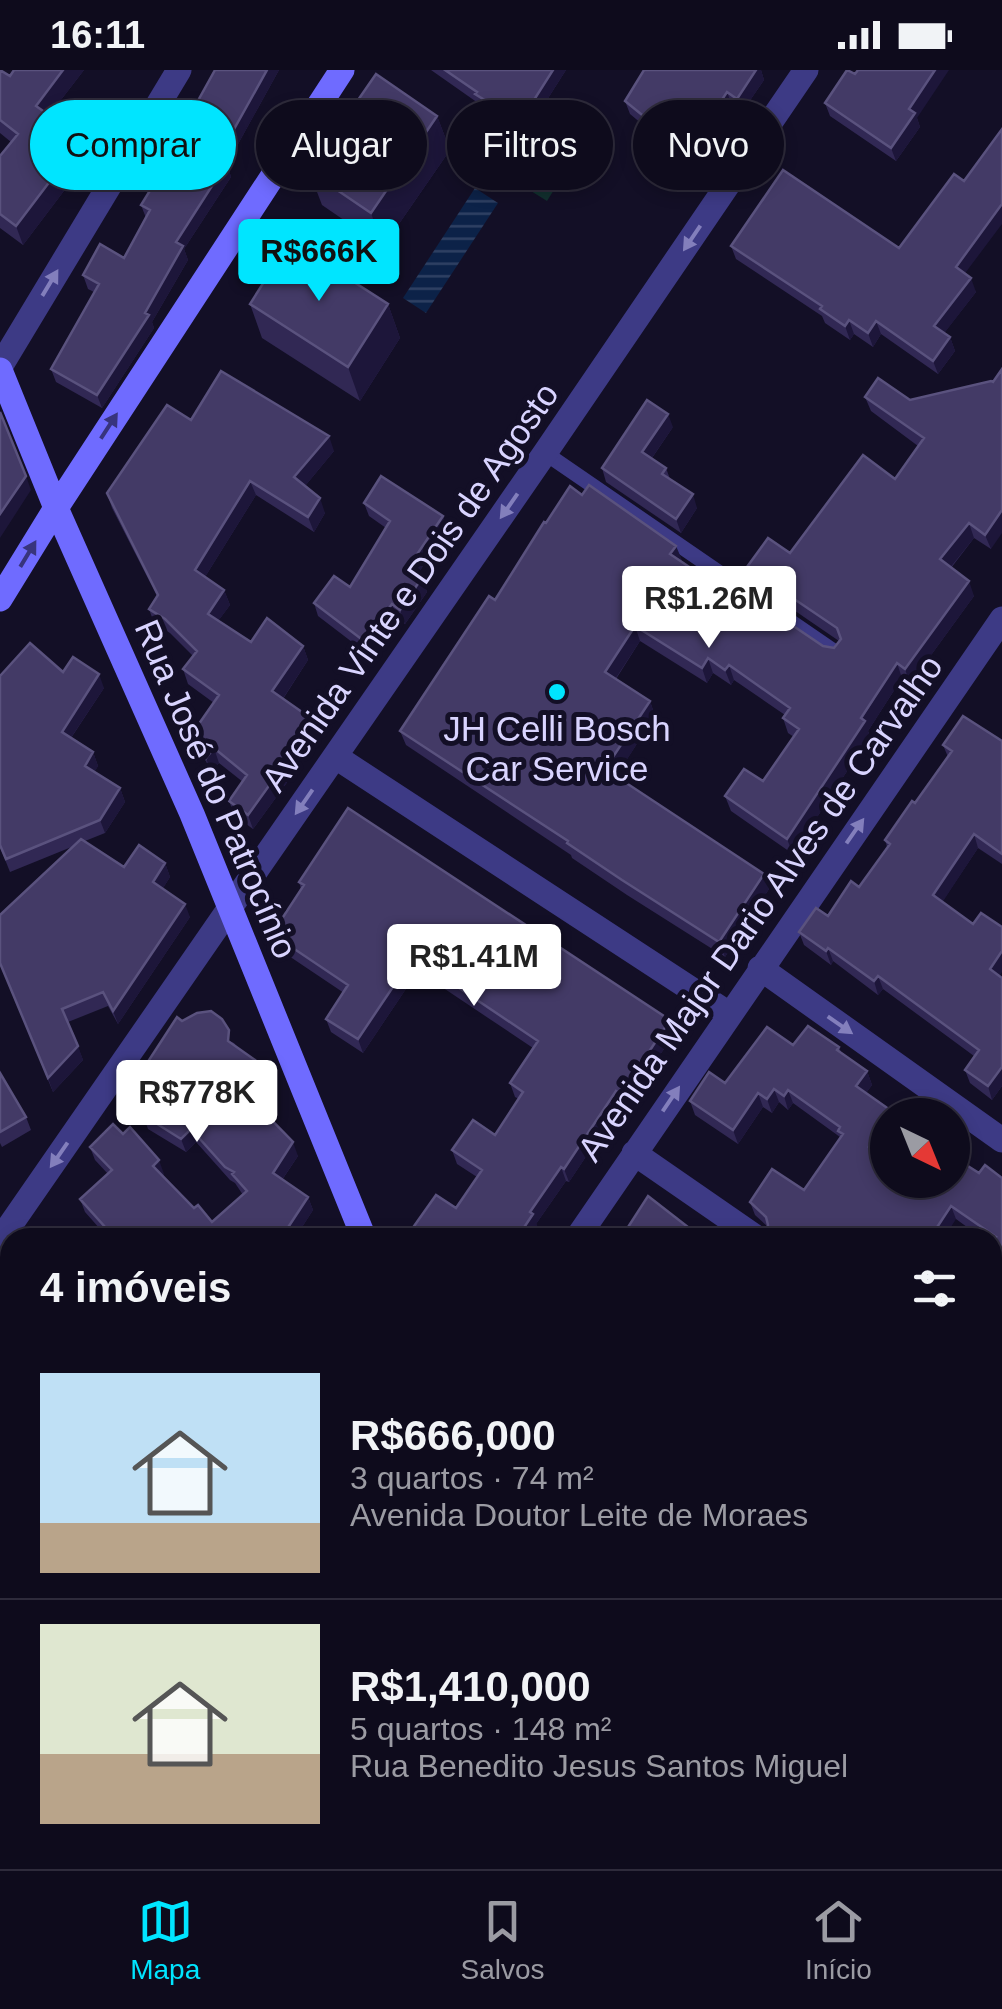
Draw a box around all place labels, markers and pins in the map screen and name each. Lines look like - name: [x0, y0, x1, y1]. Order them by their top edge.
- pin: R$666K: [238, 219, 400, 304]
- pin: R$1.26M: [617, 566, 801, 651]
- marker: JH Celli Bosch Car Service: [546, 681, 568, 703]
- place label: JH Celli Bosch Car Service: [443, 709, 671, 788]
- pin: R$1.41M: [382, 924, 566, 1009]
- pin: R$778K: [116, 1060, 278, 1145]

